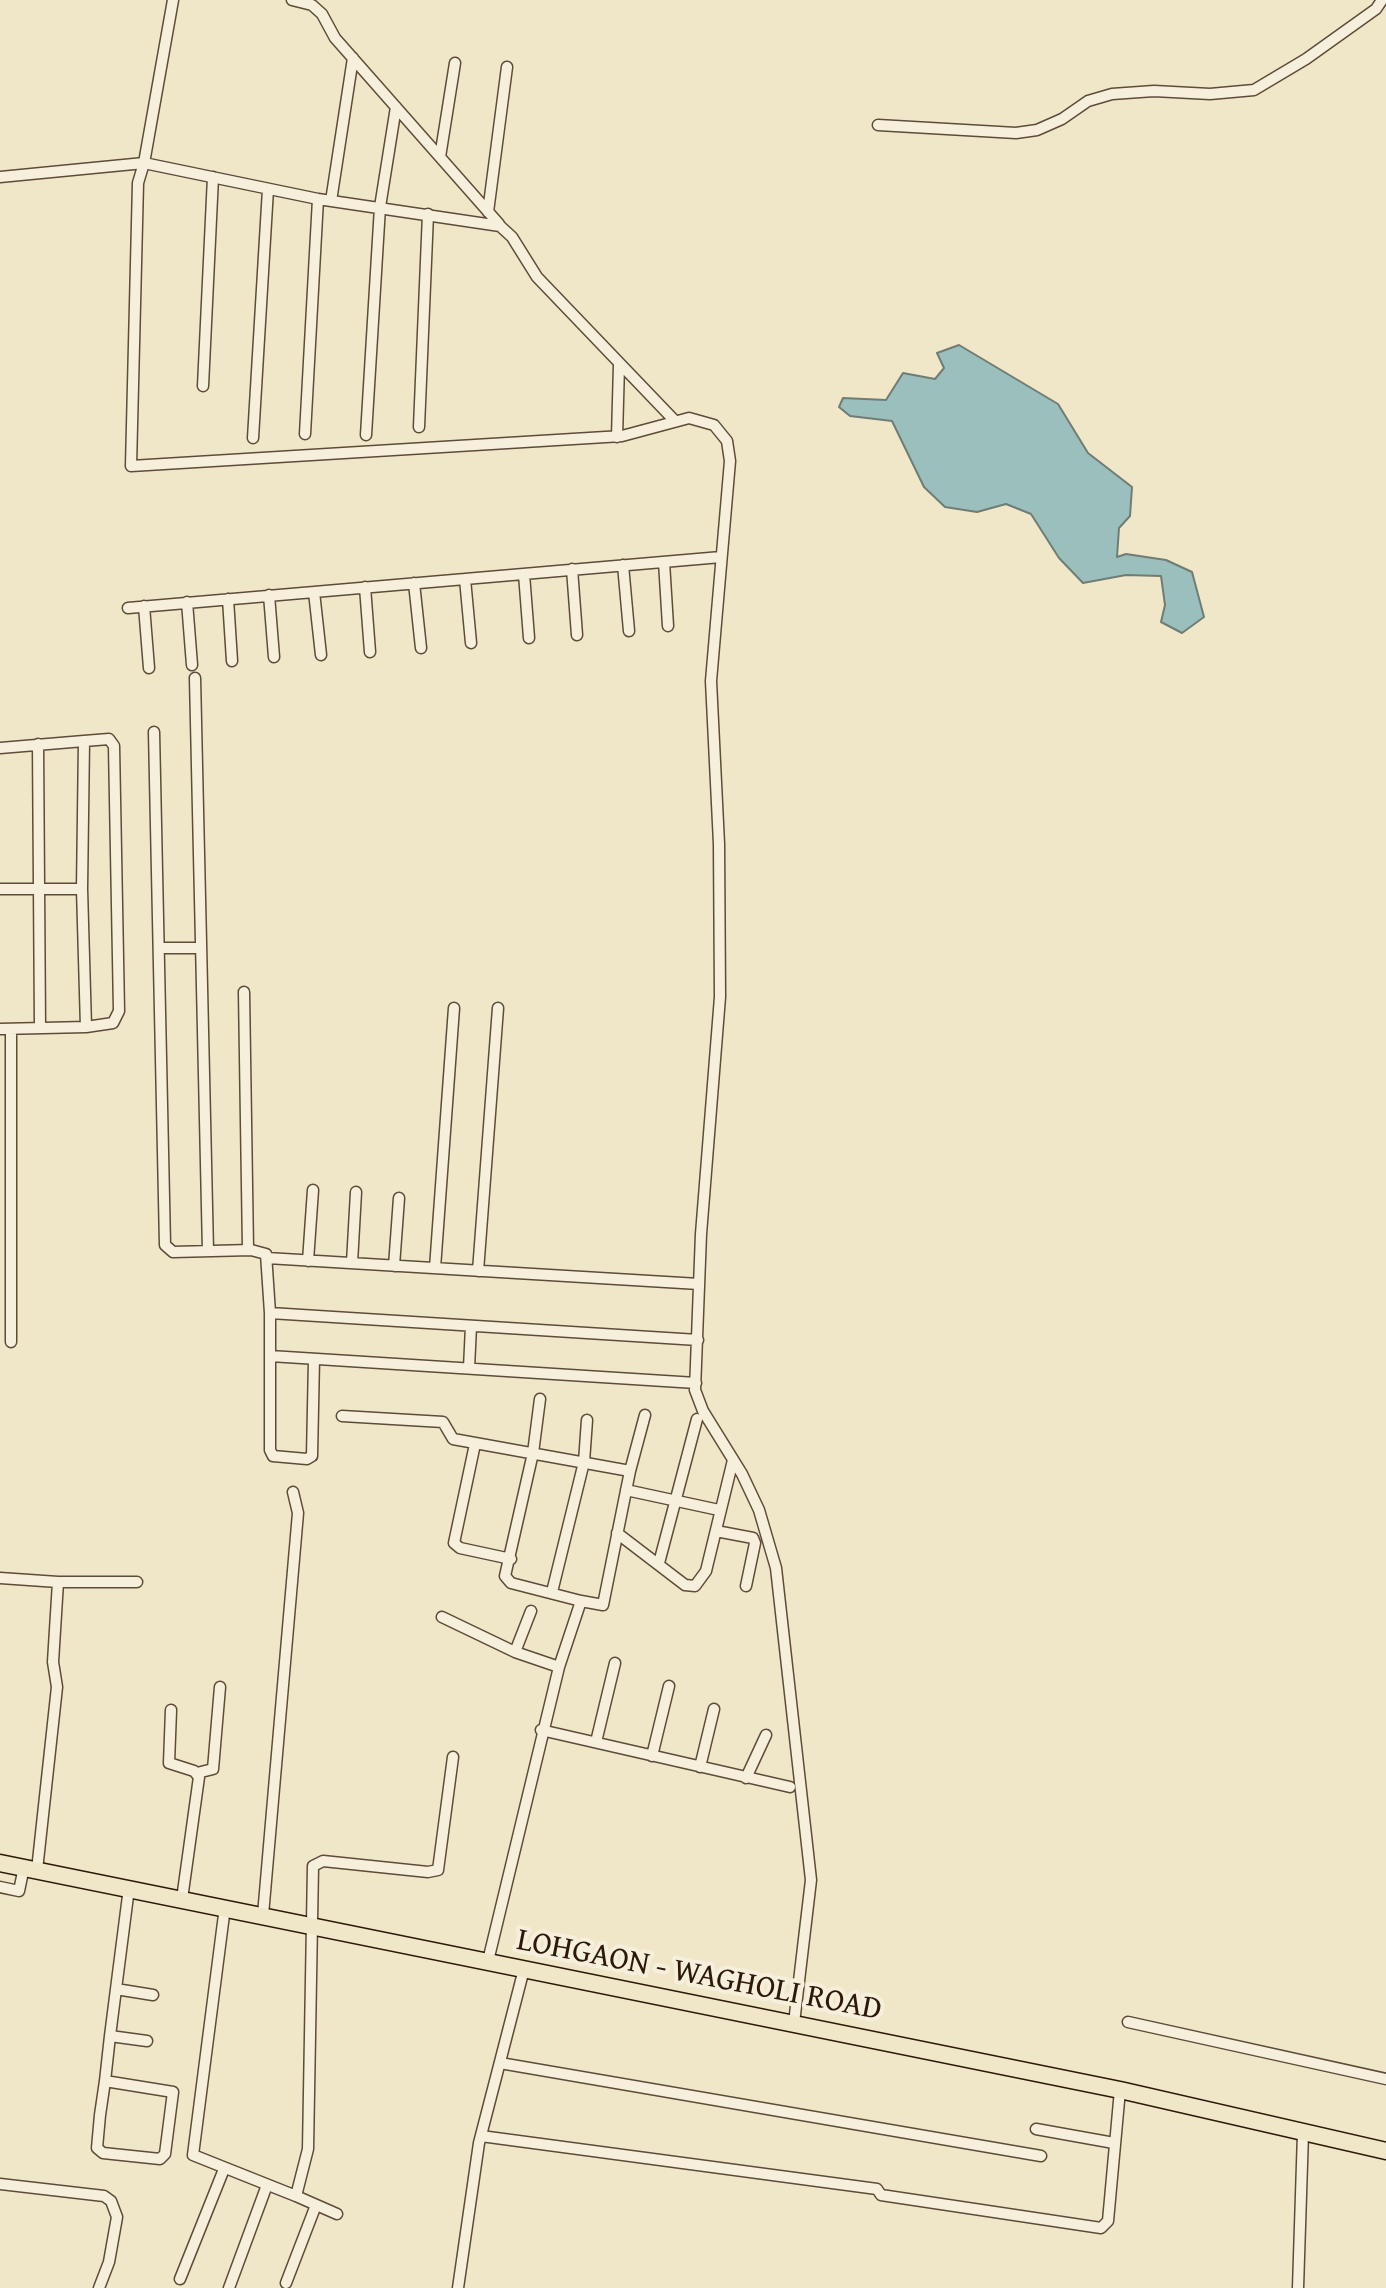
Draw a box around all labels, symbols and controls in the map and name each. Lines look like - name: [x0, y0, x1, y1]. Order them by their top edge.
- street label: LOHGAON - WAGHOLI ROAD: [513, 1922, 885, 2030]

